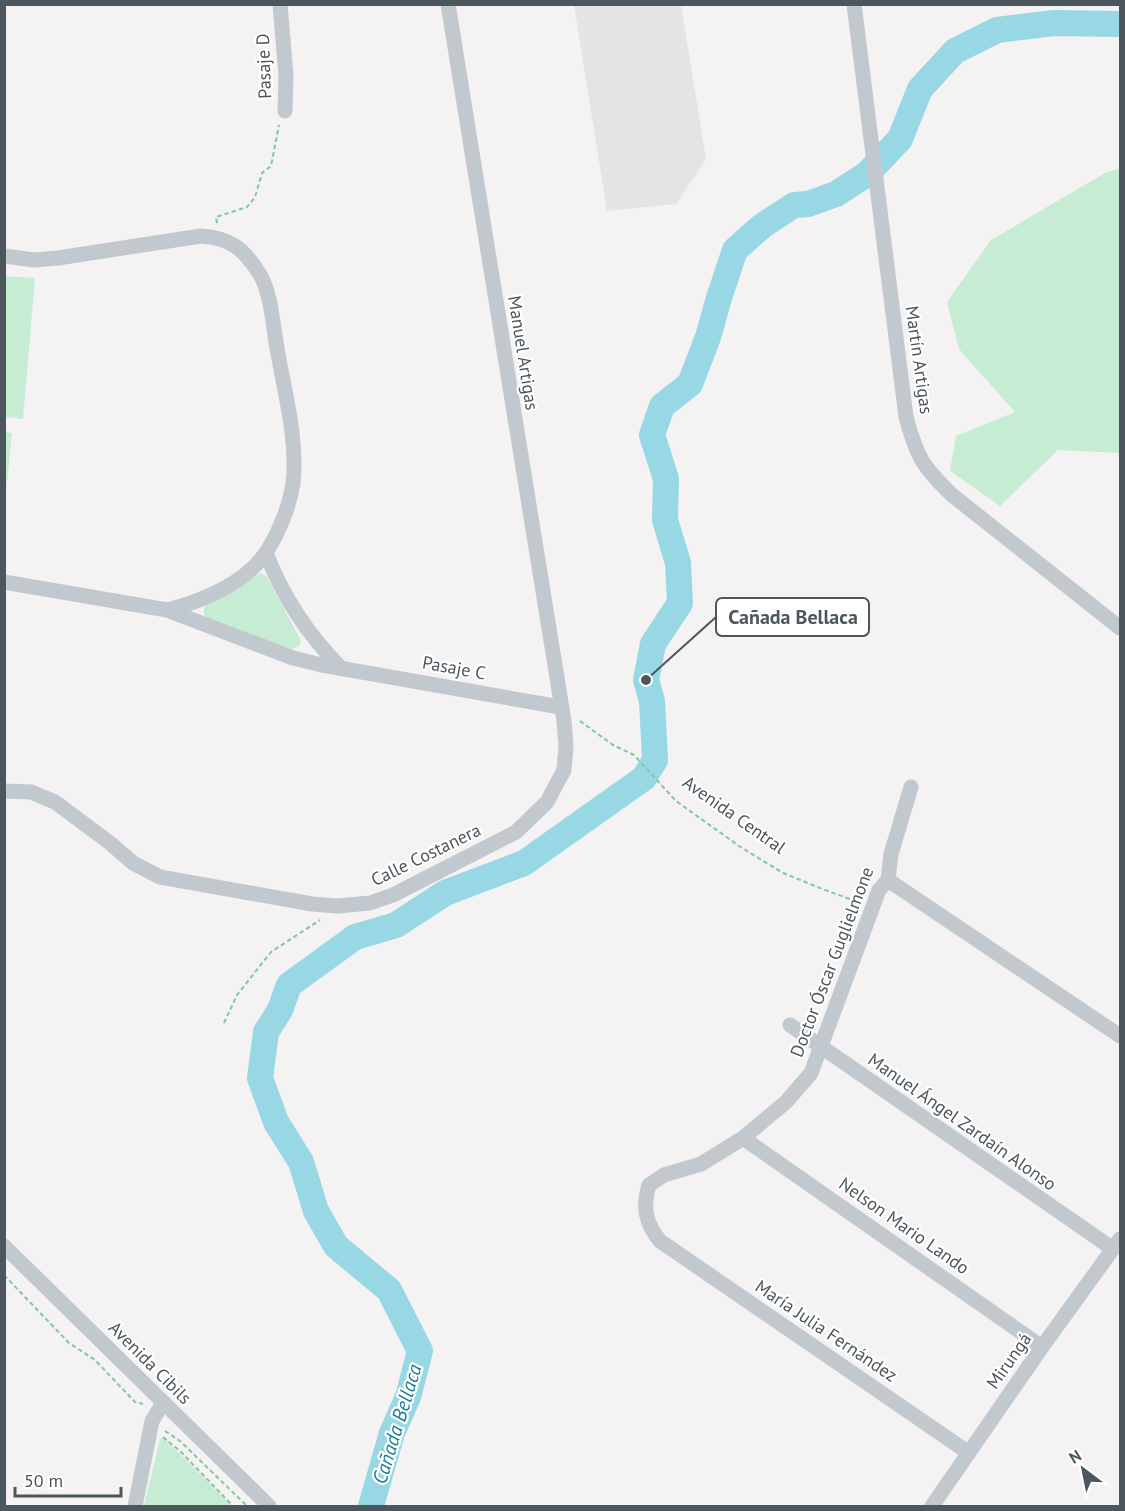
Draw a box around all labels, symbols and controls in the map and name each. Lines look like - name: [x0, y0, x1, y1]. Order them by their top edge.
- street label: Pasaje D: [251, 33, 276, 99]
- street label: Manuel Artigas: [503, 294, 544, 412]
- street label: Martín Artigas: [901, 304, 938, 416]
- callout: Cañada Bellaca: [716, 598, 869, 636]
- text: Cañada Bellaca: [728, 604, 858, 630]
- street label: Pasaje C: [421, 651, 488, 684]
- street label: Avenida Central: [678, 771, 791, 859]
- street label: Calle Costanera: [367, 818, 484, 891]
- street label: Doctor Óscar Guglielmone: [785, 863, 878, 1060]
- street label: Manuel Ángel Zardaín Alonso: [864, 1048, 1061, 1195]
- street label: Nelson Mario Lando: [835, 1172, 974, 1279]
- street label: María Julia Fernández: [751, 1275, 902, 1387]
- street label: Avenida Cibils: [104, 1316, 197, 1409]
- street label: Mirungá: [981, 1328, 1036, 1393]
- water label: Cañada Bellaca: [366, 1361, 428, 1487]
- north arrow: [1053, 1439, 1113, 1499]
- text: N: [1065, 1445, 1085, 1468]
- scale bar: [15, 1460, 122, 1498]
- text: 50 m: [24, 1469, 63, 1492]

